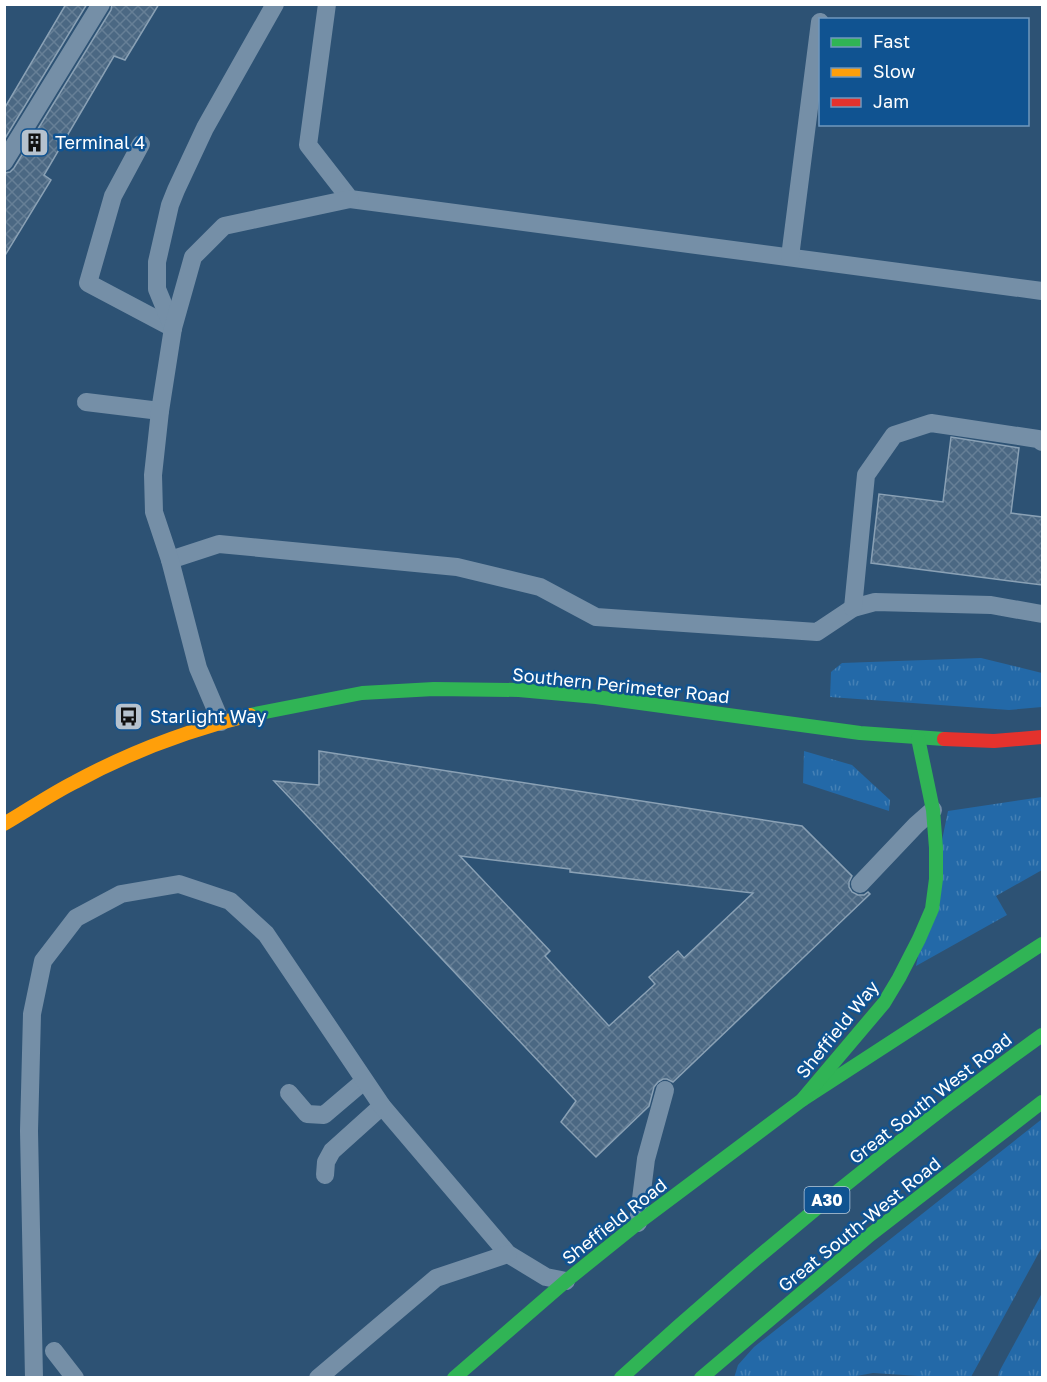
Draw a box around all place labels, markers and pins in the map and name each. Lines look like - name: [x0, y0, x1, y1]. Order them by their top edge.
- building icon: Terminal 4: [18, 126, 50, 158]
- place label: Terminal 4: [55, 131, 145, 153]
- bus stop icon: Starlight Way: [113, 700, 145, 732]
- place label: Starlight Way: [150, 705, 266, 727]

